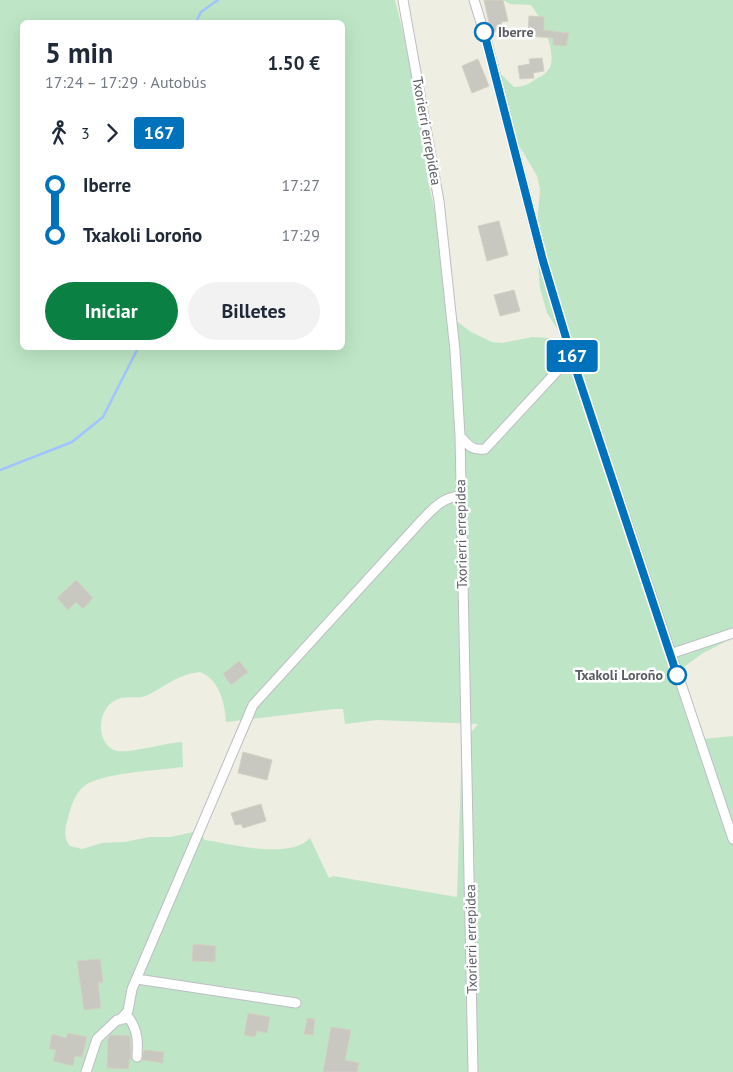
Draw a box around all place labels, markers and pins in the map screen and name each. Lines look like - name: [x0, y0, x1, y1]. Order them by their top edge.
- marker: Iberre: [474, 22, 494, 42]
- place label: Iberre: [498, 23, 534, 41]
- marker: Txakoli Loroño: [667, 665, 687, 685]
- place label: Txakoli Loroño: [575, 666, 663, 684]

